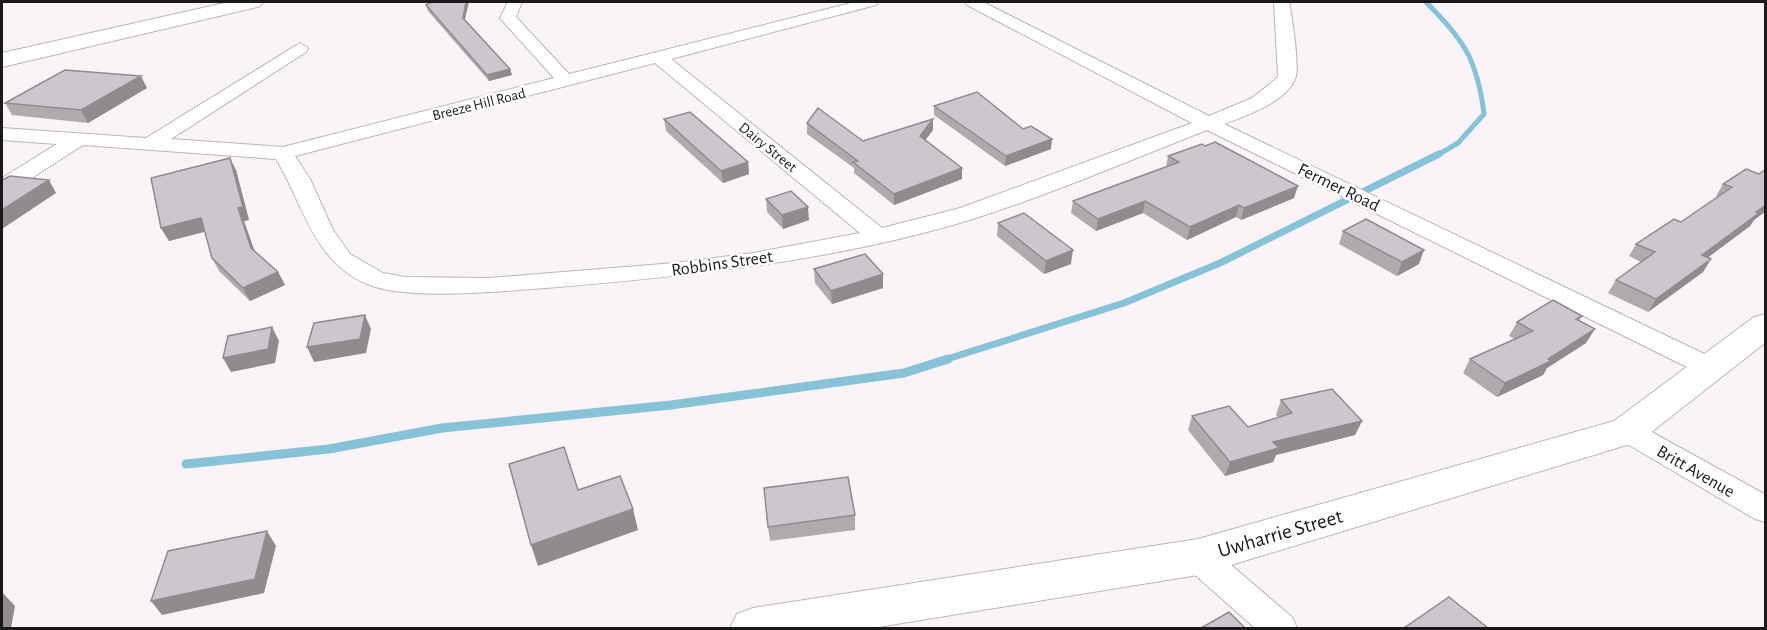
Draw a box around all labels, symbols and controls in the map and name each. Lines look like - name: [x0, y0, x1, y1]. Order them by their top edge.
- street label: Breeze Hill Road: [431, 86, 528, 123]
- street label: Dairy Street: [736, 120, 800, 175]
- street label: Fermer Road: [1295, 160, 1382, 215]
- street label: Robbins Street: [670, 248, 774, 280]
- street label: Britt Avenue: [1654, 442, 1737, 501]
- street label: Uwharrie Street: [1215, 506, 1345, 561]

